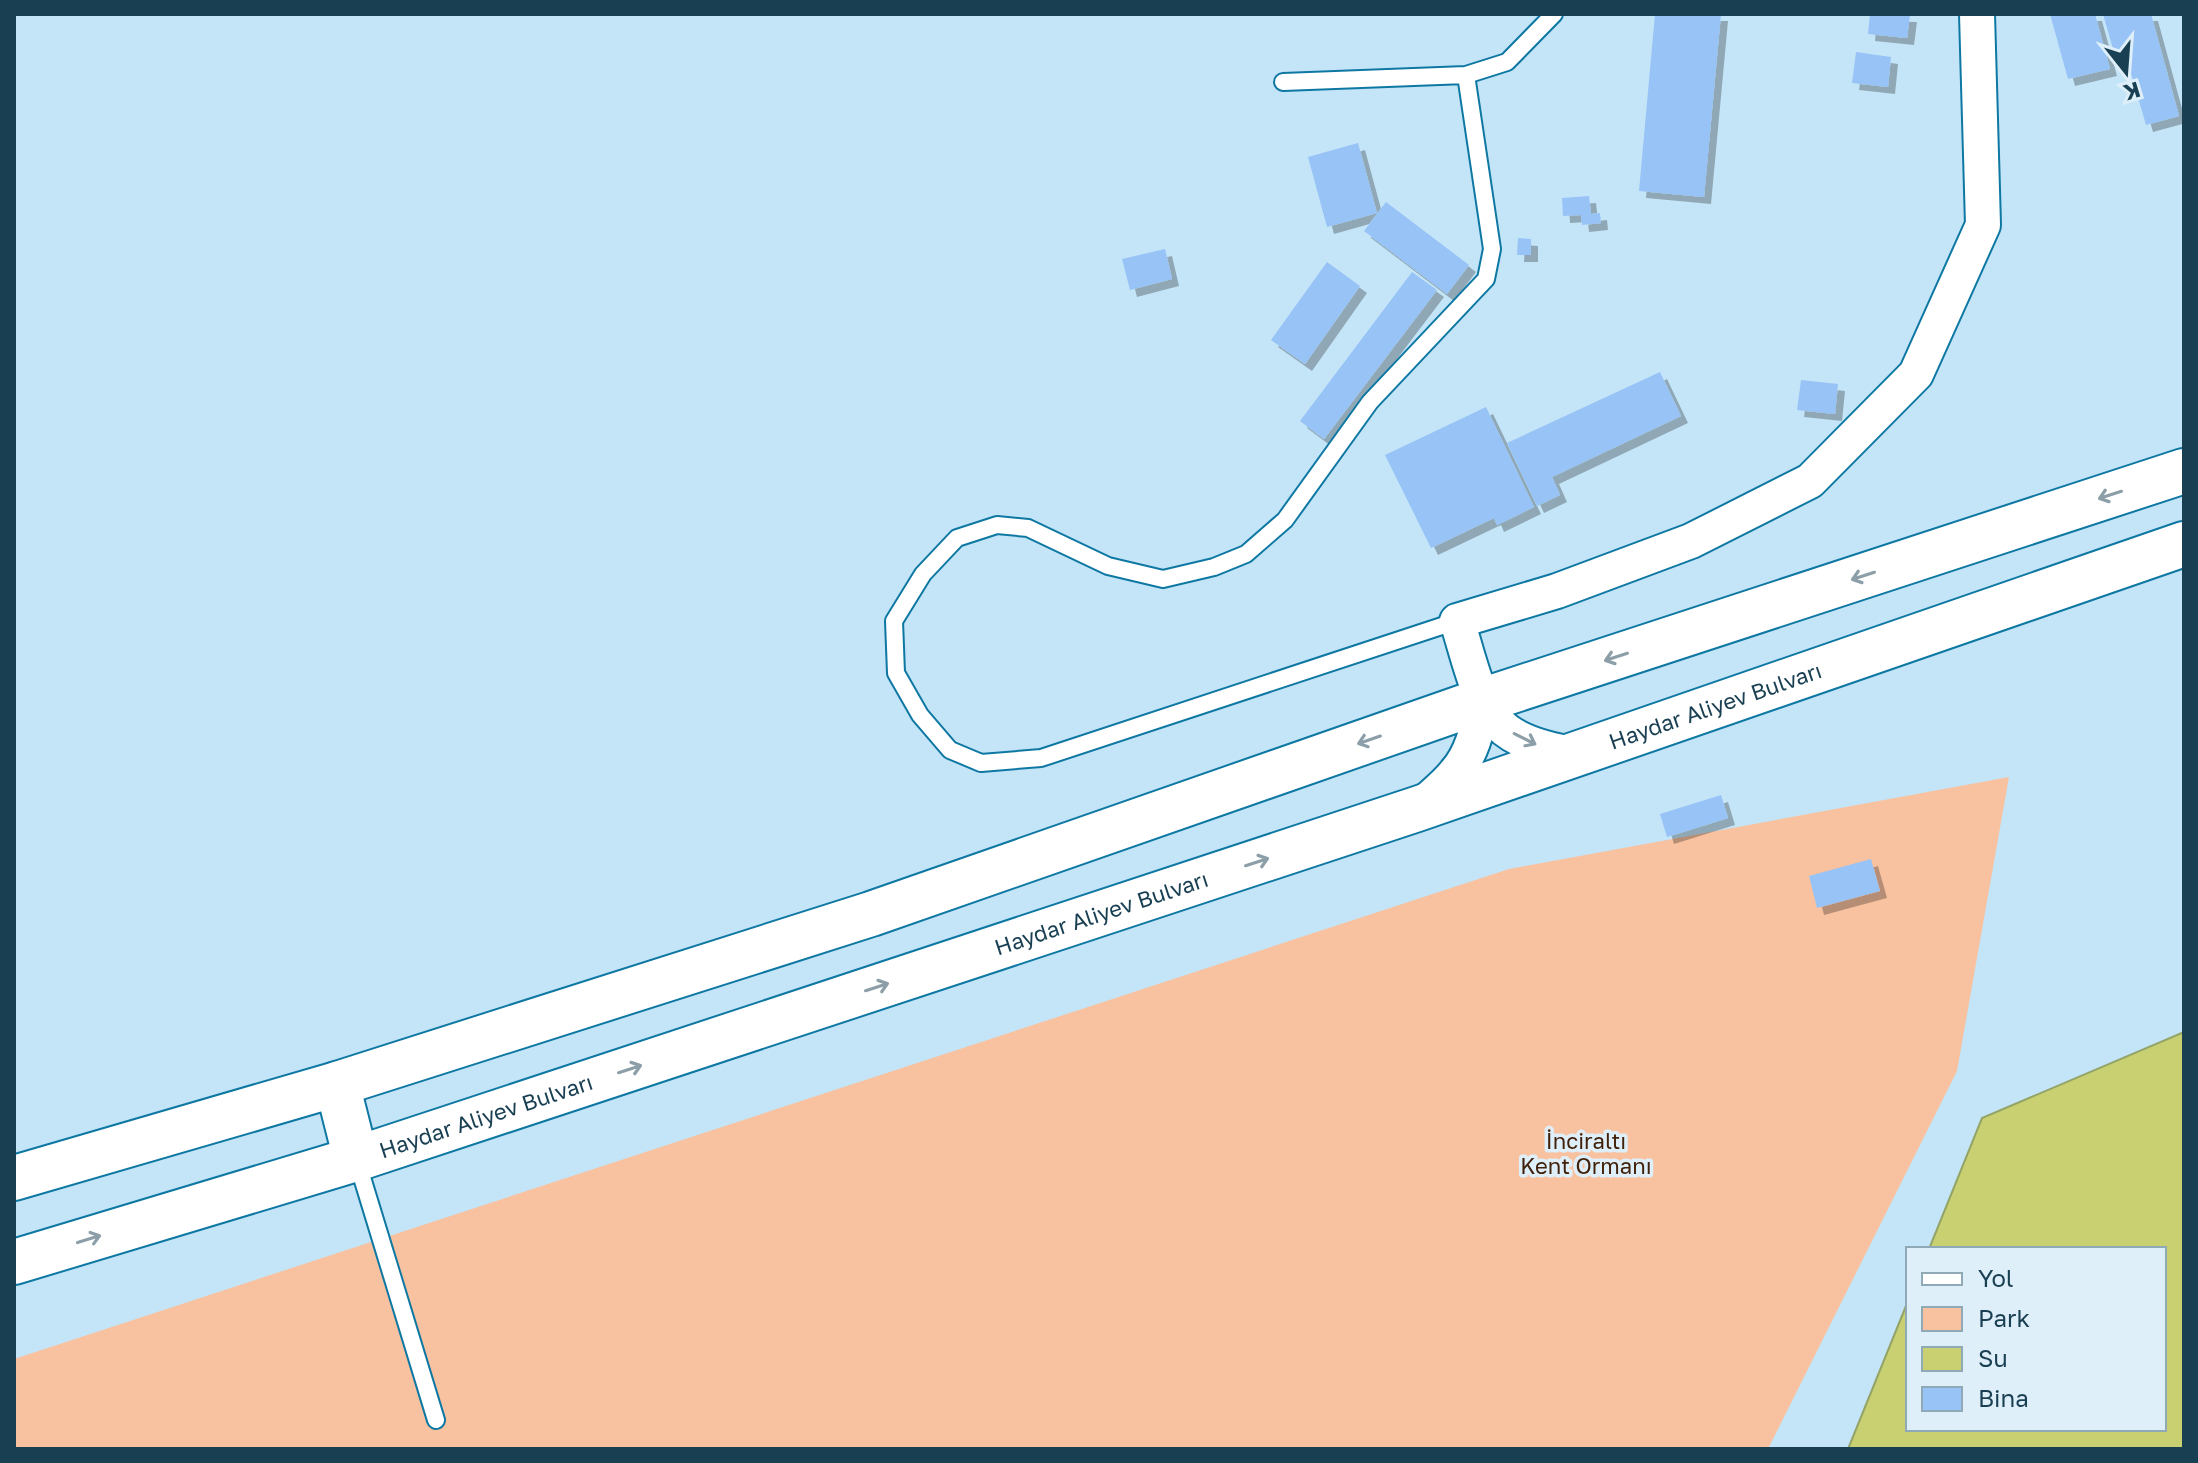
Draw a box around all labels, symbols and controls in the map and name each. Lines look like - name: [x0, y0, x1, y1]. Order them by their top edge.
- north arrow: [2086, 32, 2166, 112]
- text: K: [2120, 76, 2144, 107]
- one-way arrow: [2098, 489, 2123, 504]
- one-way arrow: [1851, 570, 1876, 585]
- one-way arrow: [1603, 651, 1628, 666]
- street label: Haydar Aliyev Bulvarı: [1605, 656, 1825, 755]
- one-way arrow: [1512, 731, 1536, 747]
- one-way arrow: [1357, 734, 1382, 749]
- one-way arrow: [1244, 854, 1269, 868]
- street label: Haydar Aliyev Bulvarı: [991, 865, 1211, 960]
- one-way arrow: [865, 979, 890, 994]
- one-way arrow: [618, 1060, 643, 1075]
- street label: Haydar Aliyev Bulvarı: [376, 1068, 596, 1163]
- park label: İnciraltı Kent Ormanı: [1520, 1127, 1652, 1179]
- one-way arrow: [75, 1231, 101, 1246]
- legend: [1906, 1247, 2166, 1431]
- text: Yol: [1978, 1263, 2014, 1292]
- text: Park: [1978, 1303, 2030, 1332]
- text: Su: [1978, 1343, 2008, 1372]
- text: Bina: [1978, 1383, 2029, 1412]

